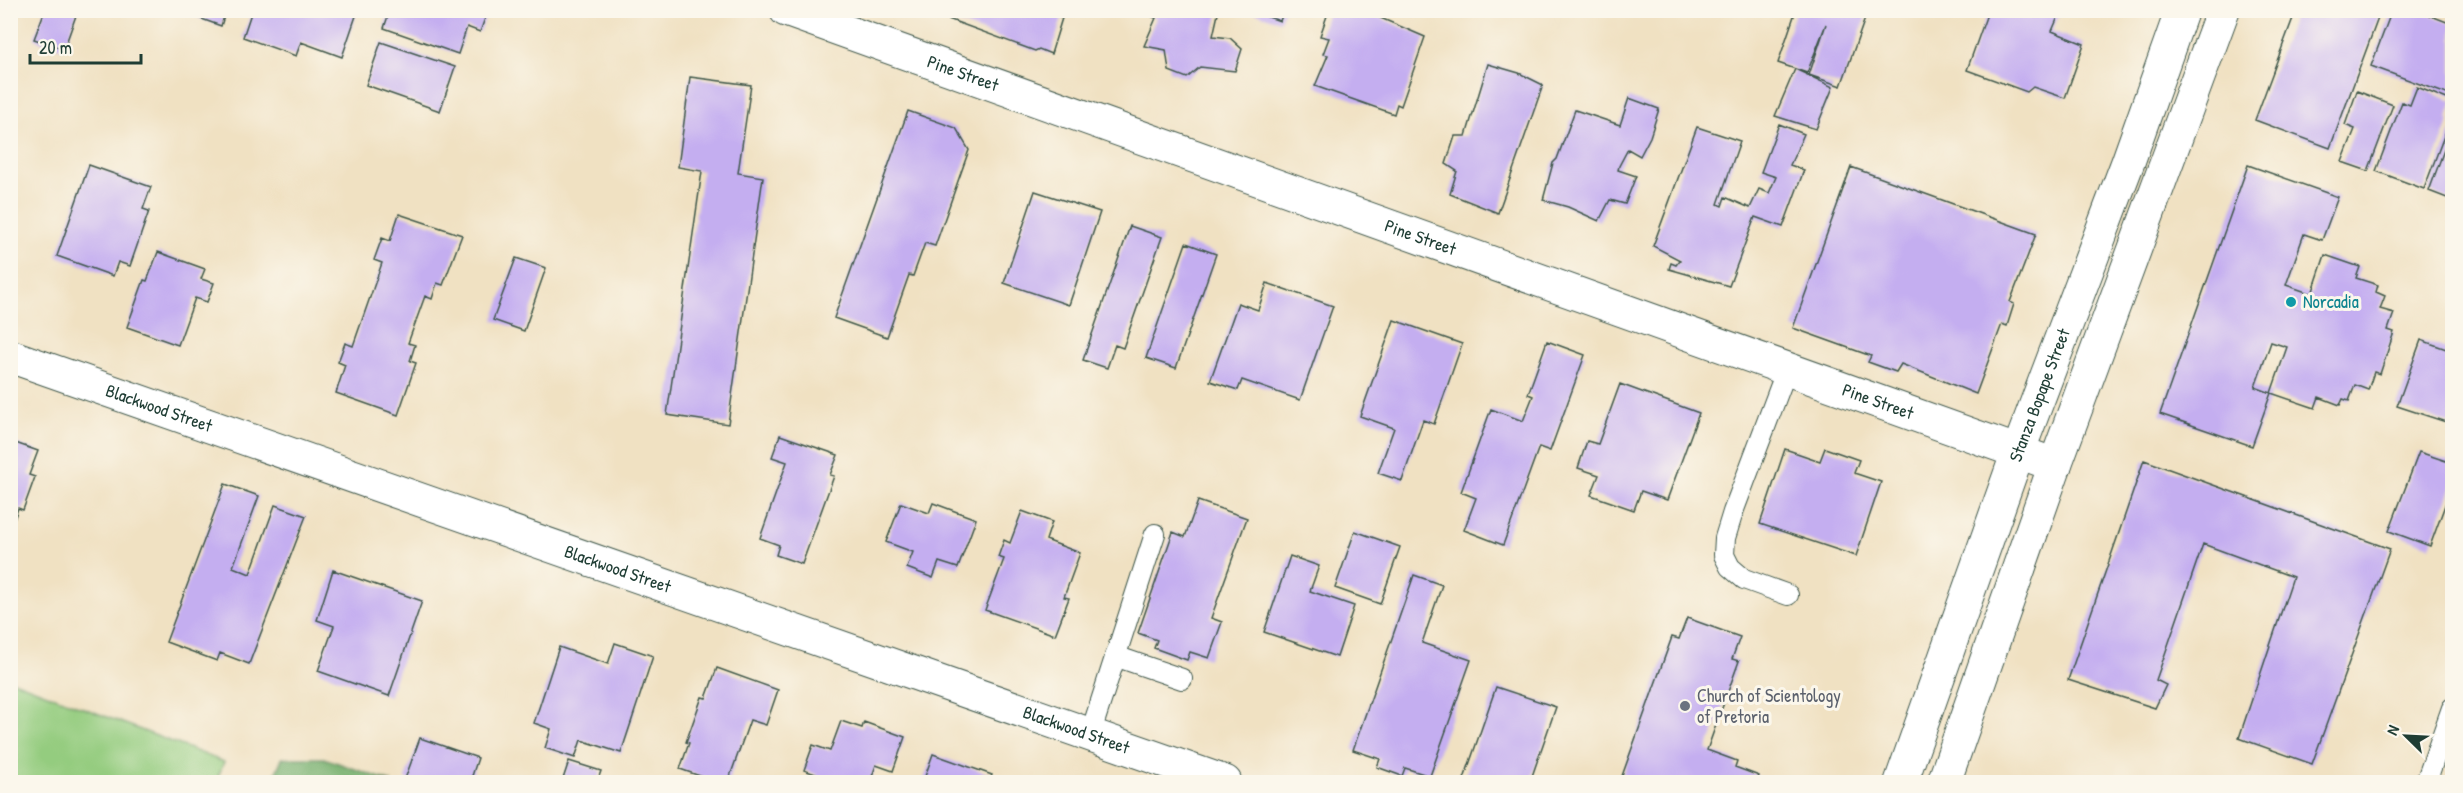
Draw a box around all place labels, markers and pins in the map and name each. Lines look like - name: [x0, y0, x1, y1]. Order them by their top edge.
- place label: Norcadia: [2303, 289, 2359, 314]
- marker: Norcadia: [2284, 295, 2298, 309]
- place label: Church of Scientology of Pretoria: [1697, 683, 1841, 729]
- marker: Church of Scientology of Pretoria: [1678, 699, 1692, 713]

